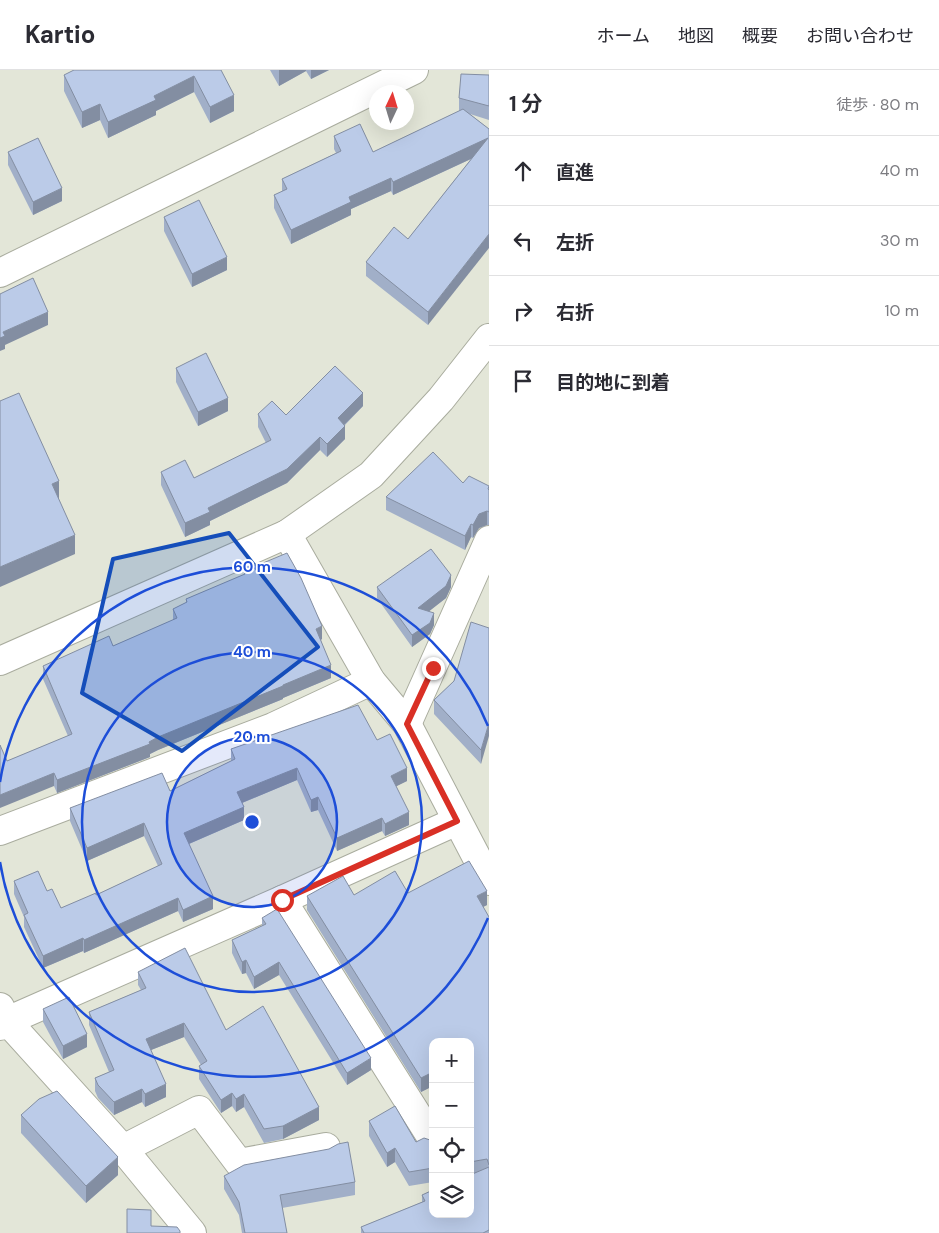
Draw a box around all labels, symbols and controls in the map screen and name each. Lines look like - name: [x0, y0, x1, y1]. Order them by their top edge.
- text: Kartio: [25, 19, 95, 50]
- text: ホーム: [597, 24, 650, 48]
- text: 地図: [678, 24, 714, 48]
- text: 概要: [742, 24, 778, 48]
- text: お問い合わせ: [806, 24, 914, 48]
- north arrow: [369, 85, 414, 130]
- text: 1 分: [509, 90, 543, 118]
- text: 徒歩 · 80 m: [836, 94, 919, 115]
- icon: ahead: [509, 157, 537, 185]
- text: 直進: [556, 160, 594, 185]
- text: 40 m: [880, 160, 919, 181]
- icon: left: [509, 227, 537, 255]
- text: 左折: [556, 230, 594, 255]
- text: 30 m: [880, 230, 919, 251]
- icon: right: [509, 297, 537, 325]
- text: 右折: [556, 300, 594, 325]
- text: 10 m: [885, 300, 919, 321]
- icon: arrive: [509, 367, 537, 395]
- text: 目的地に到着: [556, 370, 670, 395]
- text: 60 m: [233, 557, 271, 577]
- text: 40 m: [233, 642, 271, 662]
- route end: [422, 657, 445, 680]
- text: 20 m: [234, 727, 270, 747]
- centre of rings: [243, 813, 261, 831]
- route start: [271, 889, 294, 912]
- map controls: [429, 1038, 474, 1218]
- button: +: [429, 1038, 474, 1083]
- button: −: [429, 1083, 474, 1128]
- button: locate: [429, 1128, 474, 1173]
- button: layers: [429, 1173, 474, 1218]

